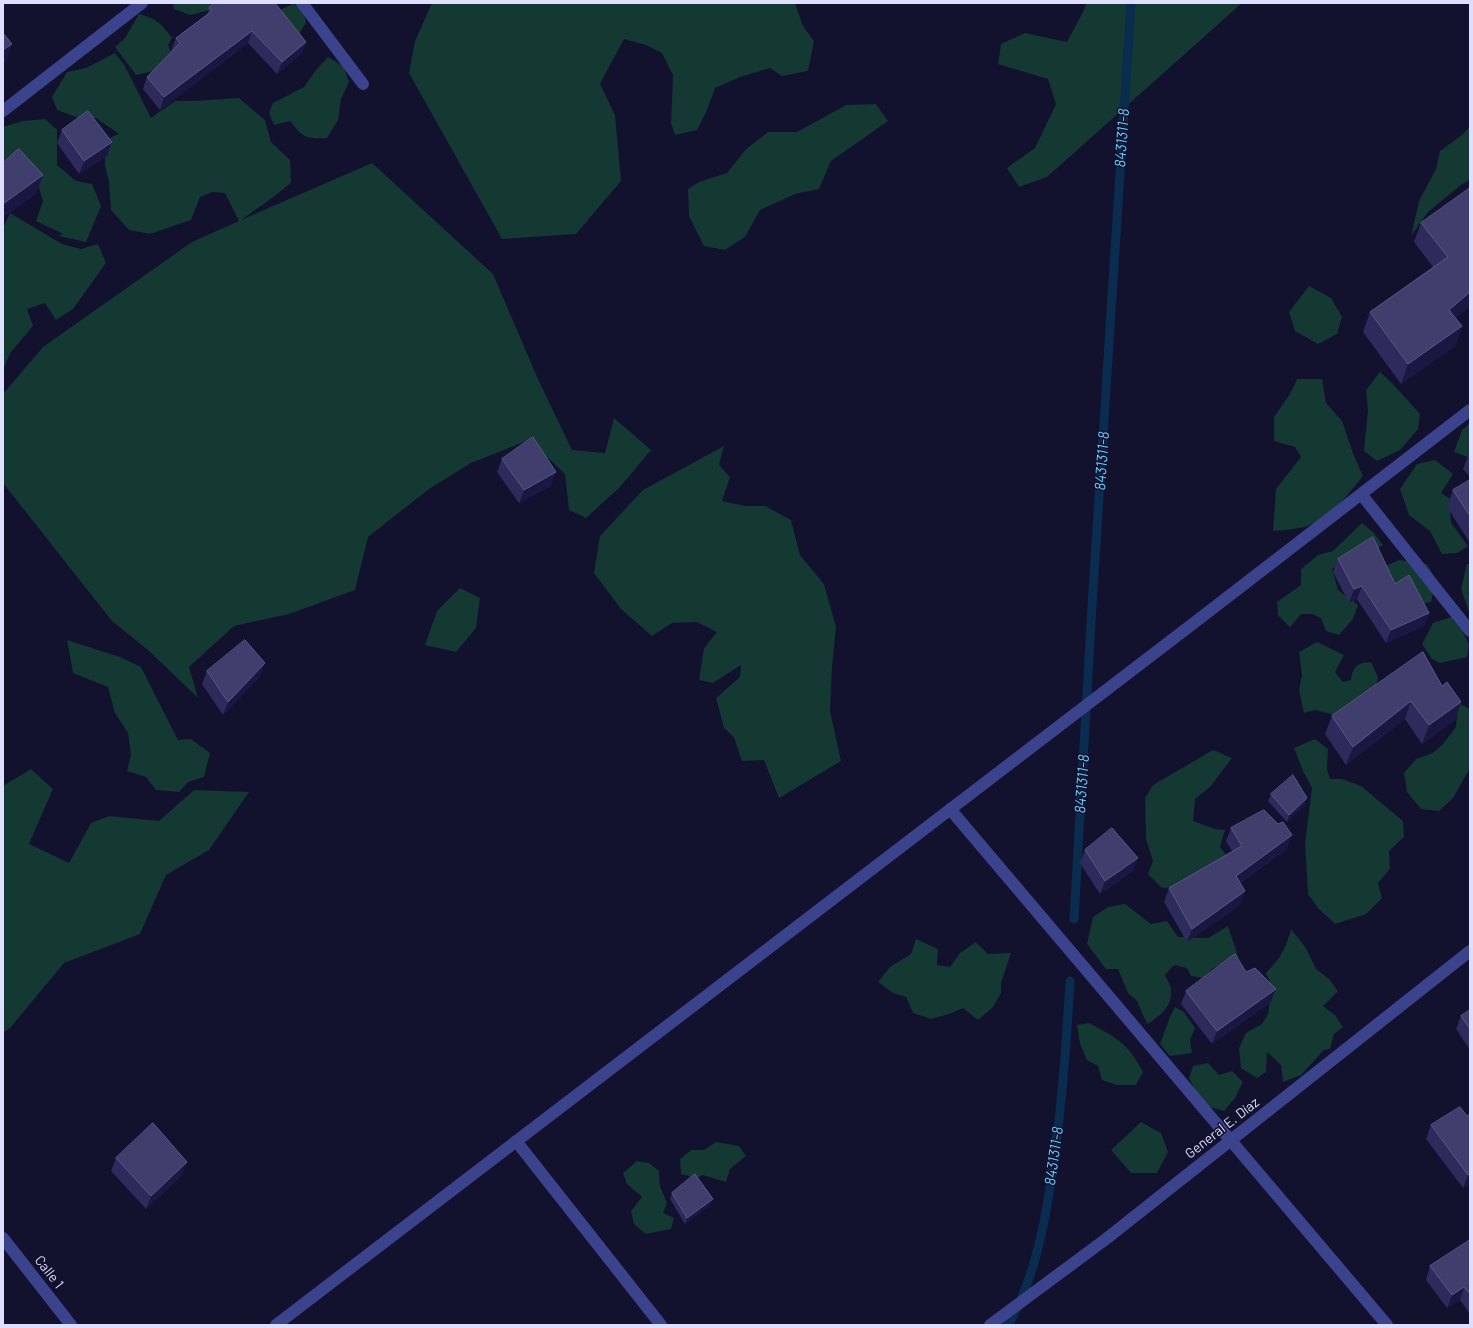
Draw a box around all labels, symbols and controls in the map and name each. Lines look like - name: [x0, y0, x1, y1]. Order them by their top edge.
- water label: 8431311-8: [1111, 108, 1133, 168]
- water label: 8431311-8: [1091, 431, 1113, 491]
- water label: 8431311-8: [1071, 754, 1093, 814]
- street label: General E. Díaz: [1182, 1094, 1262, 1162]
- water label: 8431311-8: [1041, 1126, 1067, 1186]
- street label: Calle 1: [31, 1252, 67, 1292]

